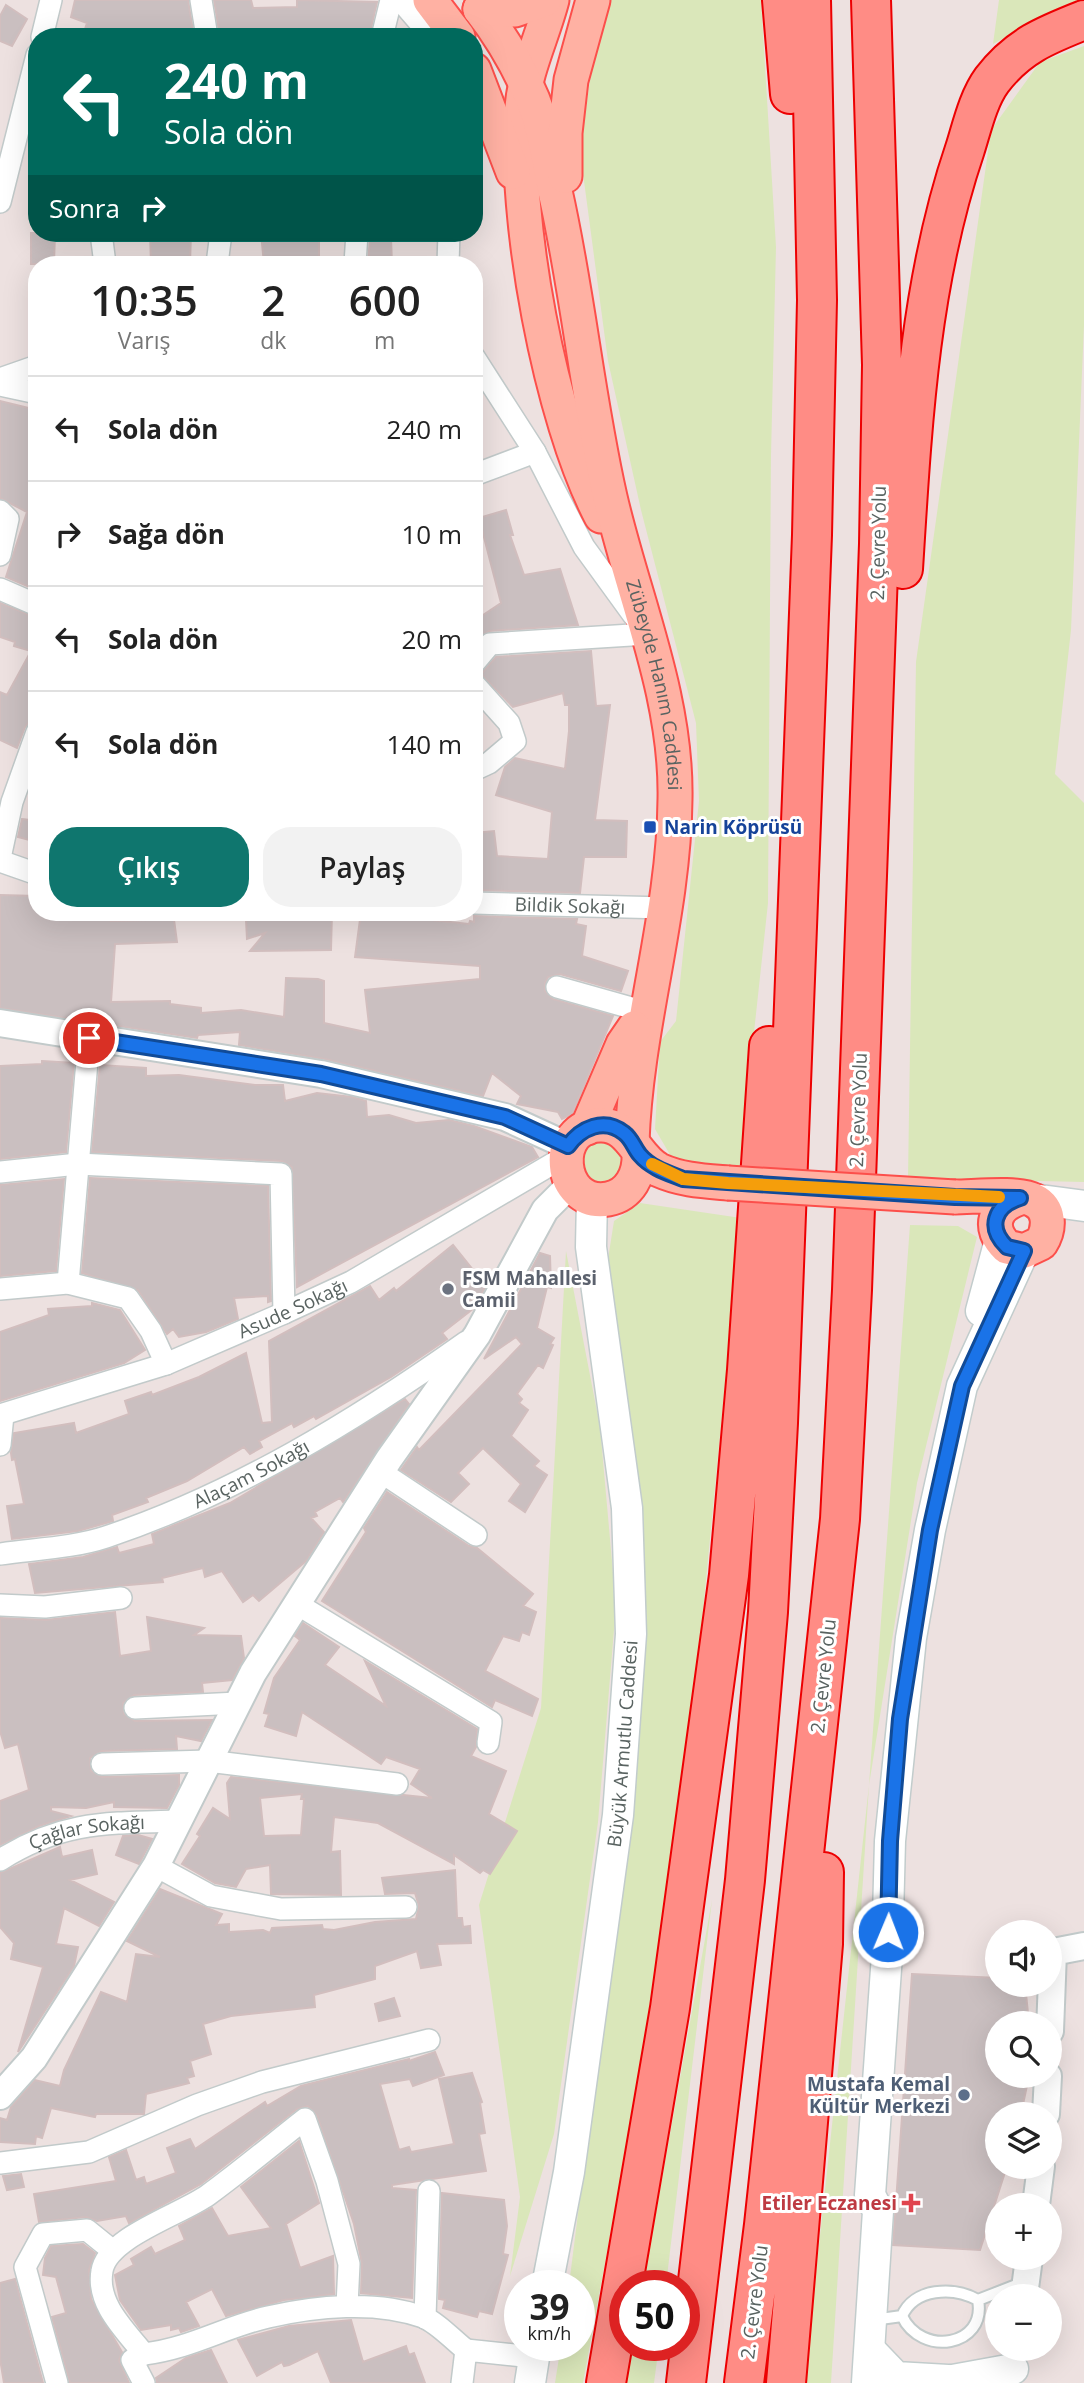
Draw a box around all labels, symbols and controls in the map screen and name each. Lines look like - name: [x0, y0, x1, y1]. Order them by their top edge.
- text: 240 m: [164, 47, 309, 113]
- icon: left: [49, 56, 140, 147]
- text: Sola dön: [164, 110, 293, 153]
- icon: right: [134, 189, 172, 227]
- text: Sonra: [49, 190, 120, 226]
- text: 10:35: [90, 271, 198, 328]
- text: 2: [261, 271, 285, 328]
- text: 600: [349, 271, 421, 328]
- text: Varış: [118, 324, 170, 356]
- text: dk: [260, 324, 286, 356]
- text: m: [374, 324, 395, 356]
- icon: left: [49, 410, 87, 448]
- text: Sola dön: [108, 411, 218, 447]
- text: 240 m: [387, 411, 462, 447]
- street label: 2. Çevre Yolu: [864, 485, 892, 601]
- icon: right: [49, 515, 87, 553]
- text: Sağa dön: [108, 516, 225, 552]
- text: 10 m: [401, 516, 462, 552]
- street label: Zübeyde Hanım Caddesi: [620, 576, 688, 791]
- icon: left: [49, 620, 87, 658]
- text: Sola dön: [108, 621, 218, 657]
- text: 20 m: [401, 621, 462, 657]
- icon: left: [49, 725, 87, 763]
- text: Sola dön: [108, 726, 218, 762]
- text: 140 m: [387, 726, 462, 762]
- place label: Narin Köprüsü: [664, 814, 802, 840]
- marker: Narin Köprüsü: [642, 819, 658, 835]
- button: Çıkış: [49, 827, 249, 907]
- button: Paylaş: [263, 827, 462, 907]
- street label: Bildik Sokağı: [514, 891, 626, 920]
- pin: [59, 1008, 119, 1068]
- icon: arrive: [70, 1019, 108, 1057]
- street label: 2. Çevre Yolu: [843, 1052, 873, 1168]
- place label: FSM Mahallesi Camii: [462, 1265, 597, 1313]
- street label: Asude Sokağı: [234, 1272, 352, 1344]
- marker: FSM Mahallesi Camii: [440, 1281, 456, 1297]
- street label: Alaçam Sokağı: [189, 1433, 314, 1514]
- street label: 2. Çevre Yolu: [804, 1618, 842, 1734]
- street label: Büyük Armutlu Caddesi: [601, 1639, 644, 1849]
- street label: Çağlar Sokağı: [24, 1809, 145, 1856]
- position arrow: [851, 1895, 925, 1969]
- map controls: [985, 1920, 1062, 2361]
- button: sound: [985, 1920, 1062, 1997]
- button: search: [985, 2011, 1062, 2088]
- place label: Mustafa Kemal Kültür Merkezi: [807, 2071, 950, 2119]
- marker: Mustafa Kemal Kültür Merkezi: [956, 2087, 972, 2103]
- button: layers: [985, 2102, 1062, 2179]
- place label: Etiler Eczanesi: [762, 2190, 897, 2216]
- button: +: [985, 2193, 1062, 2270]
- marker: Etiler Eczanesi: [903, 2195, 919, 2211]
- street label: 2. Çevre Yolu: [734, 2243, 774, 2361]
- speed limit sign: 50: [609, 2270, 700, 2361]
- text: 39: [529, 2283, 570, 2330]
- button: −: [985, 2284, 1062, 2361]
- text: km/h: [528, 2321, 571, 2345]

